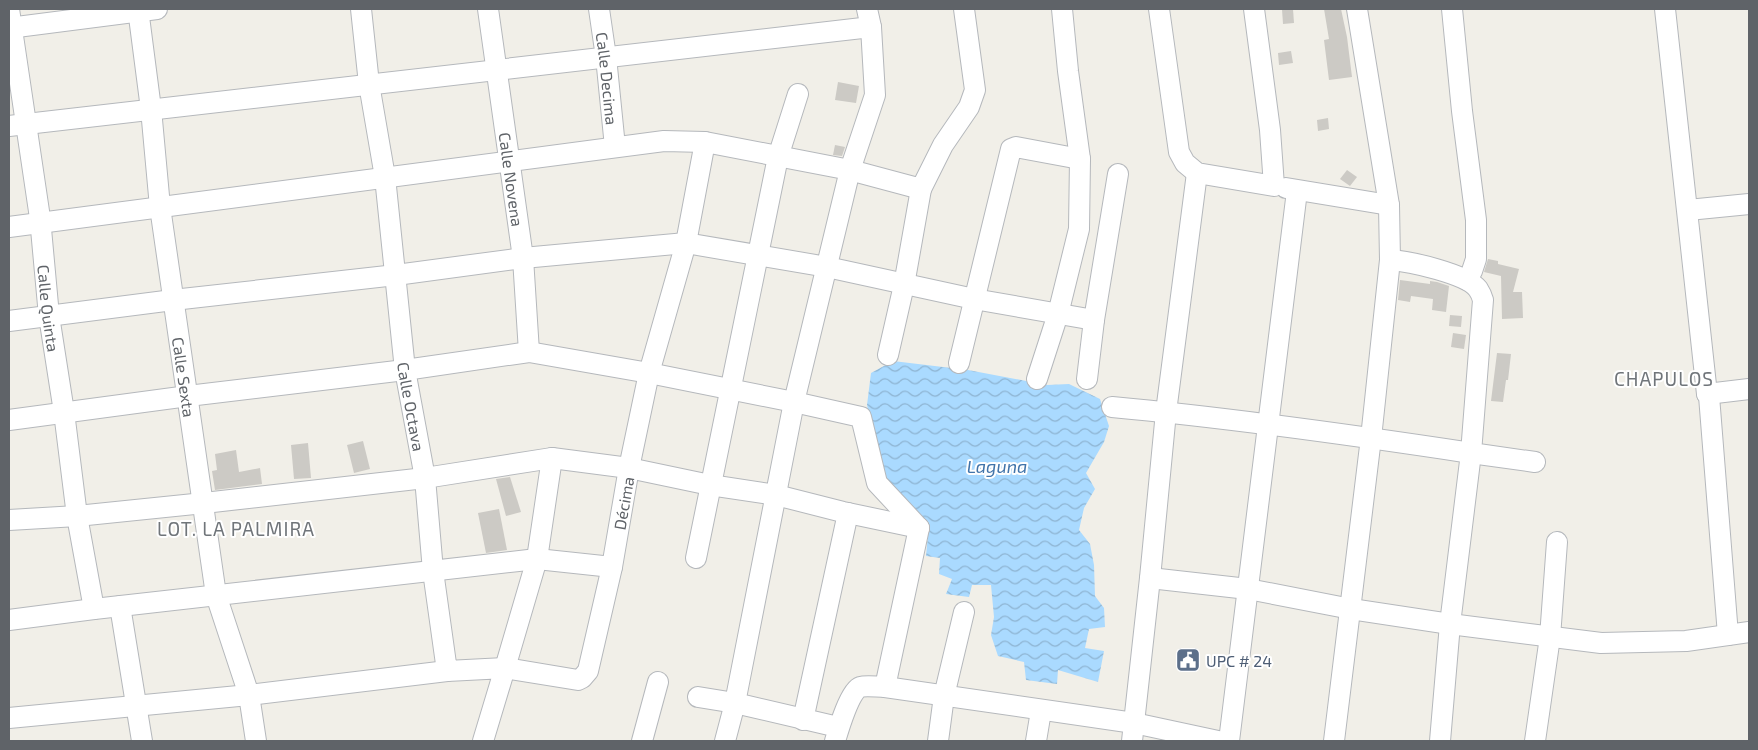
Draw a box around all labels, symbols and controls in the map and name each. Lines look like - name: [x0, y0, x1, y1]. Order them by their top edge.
- street label: Calle Decima: [593, 31, 622, 126]
- street label: Calle Novena: [496, 131, 528, 228]
- street label: Calle Quinta: [35, 264, 64, 353]
- street label: Calle Sexta: [169, 336, 200, 418]
- street label: Calle Octava: [395, 361, 429, 453]
- district label: CHAPULOS: [1614, 367, 1714, 390]
- water label: Laguna: [967, 455, 1027, 477]
- street label: Décima: [609, 475, 637, 531]
- district label: LOT. LA PALMIRA: [157, 517, 315, 540]
- public building icon: UPC # 24: [1175, 647, 1201, 673]
- place label: UPC # 24: [1206, 651, 1272, 670]

